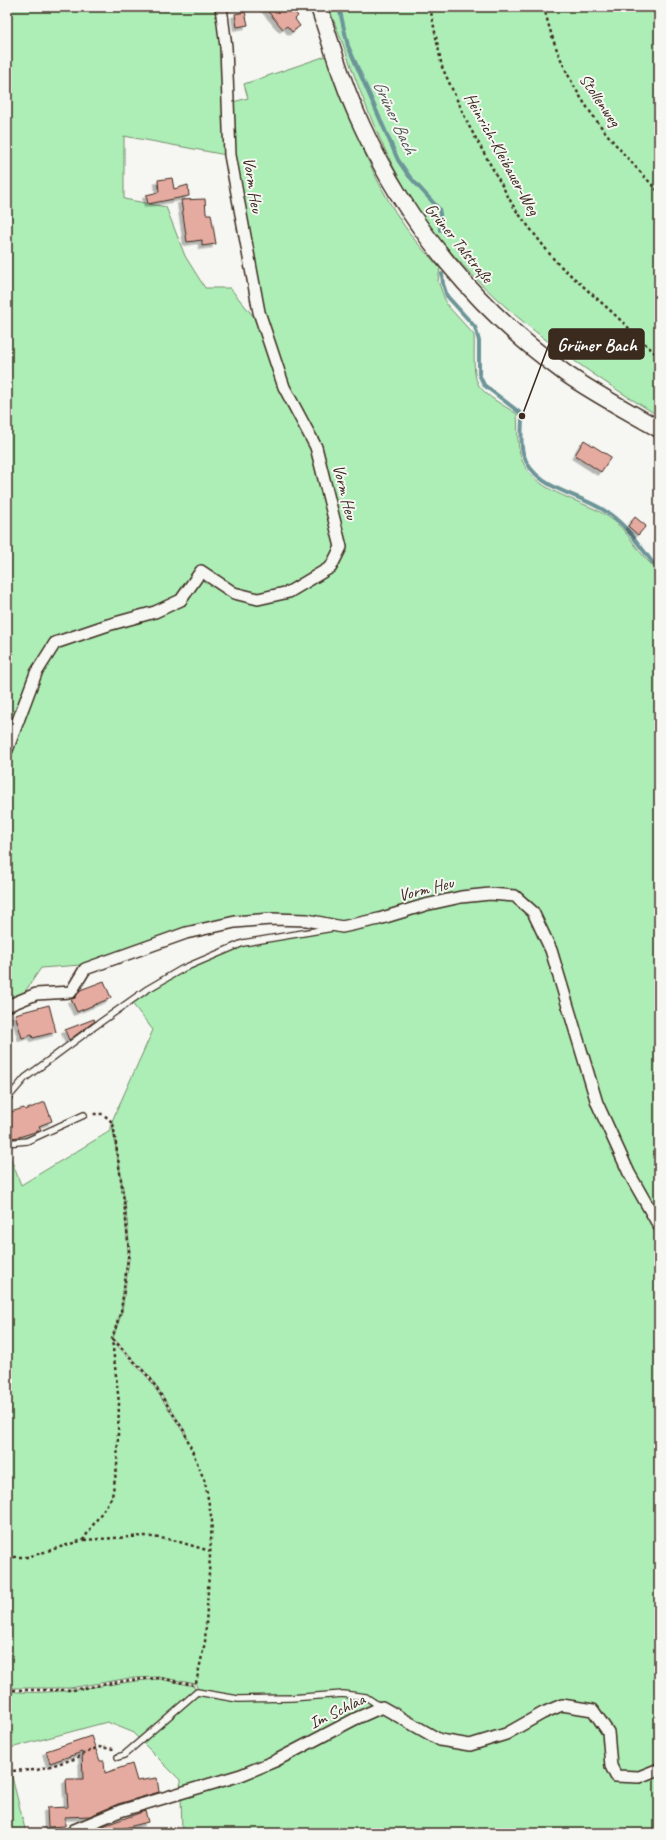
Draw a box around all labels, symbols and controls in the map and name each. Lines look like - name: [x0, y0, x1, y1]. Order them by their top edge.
- street label: Stollenweg: [575, 69, 626, 131]
- water label: Grüner Bach: [368, 77, 422, 159]
- street label: Heinrich-Kleibauer-Weg: [460, 89, 545, 220]
- street label: Vorm Heu: [238, 156, 268, 216]
- street label: Grüner Talstraße: [420, 199, 499, 288]
- callout: Grüner Bach: [549, 329, 644, 359]
- text: Grüner Bach: [557, 334, 638, 356]
- street label: Vorm Heu: [328, 462, 362, 523]
- street label: Vorm Heu: [396, 872, 457, 906]
- street label: Im Schlaa: [306, 1688, 369, 1733]

